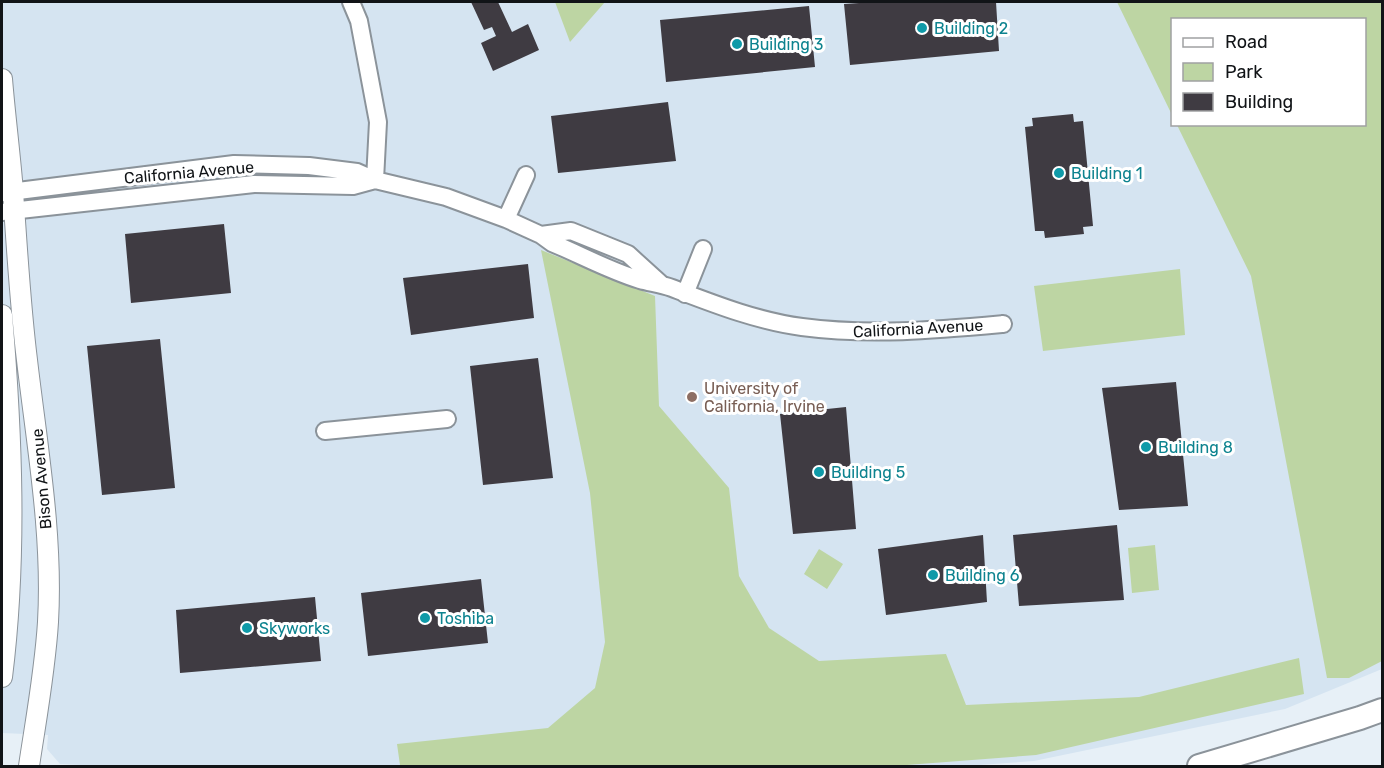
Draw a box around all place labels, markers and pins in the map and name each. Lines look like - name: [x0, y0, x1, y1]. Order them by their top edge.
- place label: Building 2: [934, 19, 1008, 38]
- marker: Building 2: [915, 21, 929, 35]
- place label: Building 3: [749, 35, 823, 54]
- marker: Building 3: [730, 37, 744, 51]
- place label: Building 1: [1071, 164, 1143, 183]
- marker: Building 1: [1052, 166, 1066, 180]
- place label: University of California, Irvine: [704, 379, 825, 416]
- marker: University of California, Irvine: [685, 390, 699, 404]
- place label: Building 8: [1158, 438, 1233, 457]
- marker: Building 8: [1139, 440, 1153, 454]
- place label: Building 5: [831, 463, 905, 482]
- marker: Building 5: [812, 465, 826, 479]
- place label: Building 6: [945, 566, 1020, 585]
- marker: Building 6: [926, 568, 940, 582]
- place label: Toshiba: [437, 609, 494, 628]
- marker: Toshiba: [418, 611, 432, 625]
- place label: Skyworks: [259, 619, 330, 638]
- marker: Skyworks: [240, 621, 254, 635]

